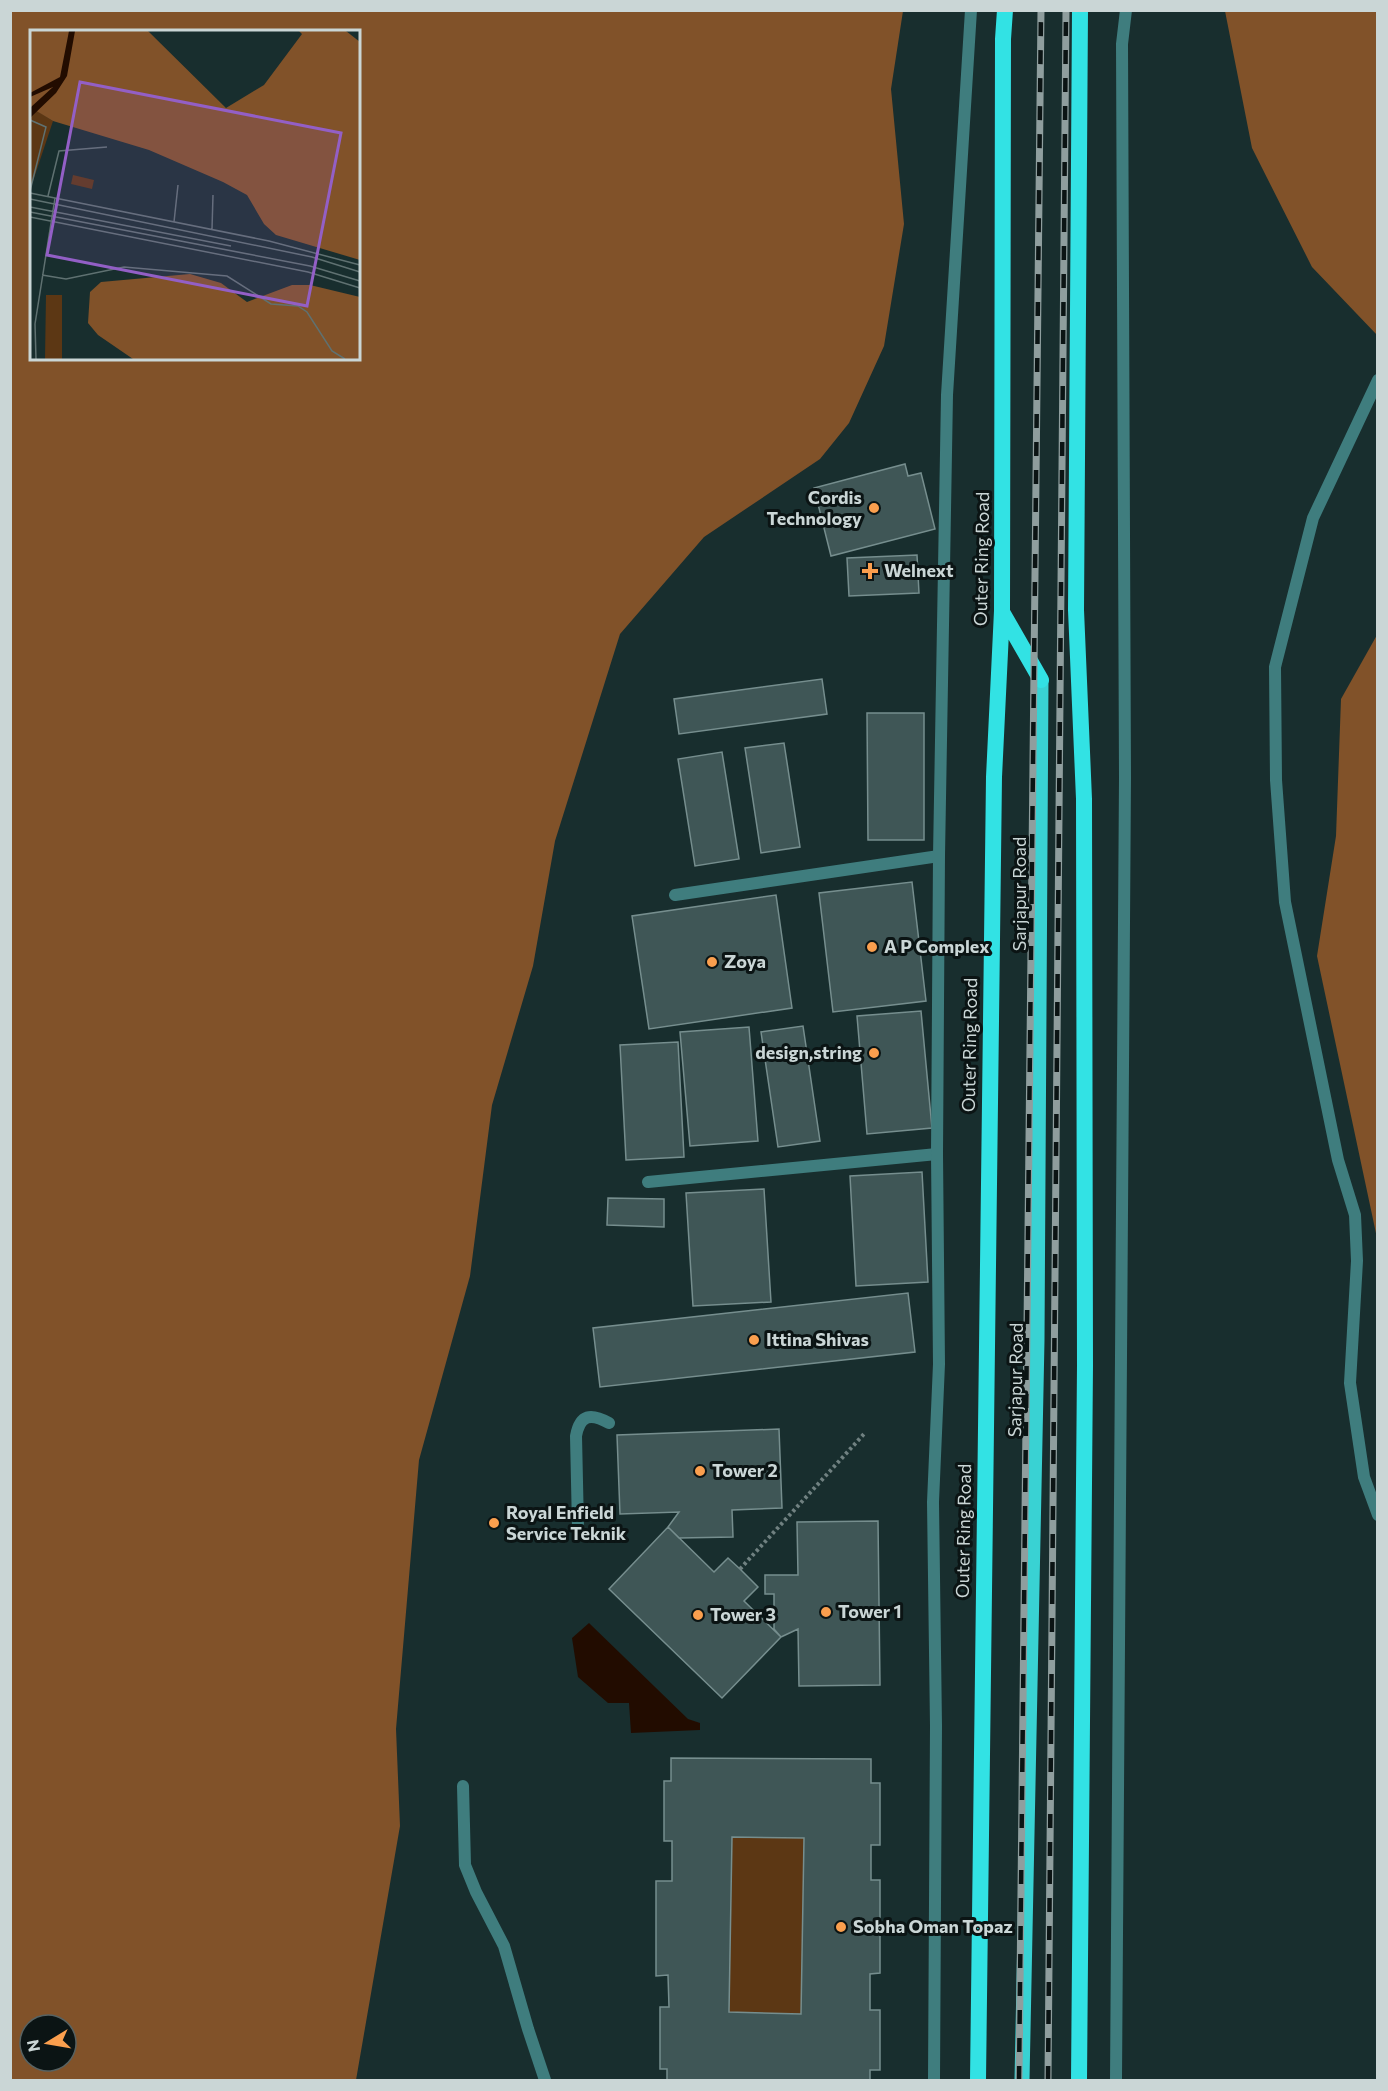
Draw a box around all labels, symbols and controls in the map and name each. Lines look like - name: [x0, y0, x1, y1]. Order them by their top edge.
- inset map: [30, 30, 360, 360]
- place label: Cordis Technology: [766, 486, 862, 529]
- street label: Outer Ring Road: [969, 492, 993, 626]
- marker: Cordis Technology: [867, 501, 881, 515]
- place label: Welnext: [884, 559, 954, 581]
- marker: Welnext: [861, 562, 879, 580]
- street label: Sarjapur Road: [1008, 837, 1030, 951]
- place label: A P Complex: [884, 935, 990, 957]
- marker: A P Complex: [865, 940, 879, 954]
- place label: Zoya: [724, 950, 766, 972]
- marker: Zoya: [705, 955, 719, 969]
- street label: Outer Ring Road: [957, 978, 981, 1112]
- place label: design,string: [755, 1041, 862, 1063]
- marker: design,string: [867, 1046, 881, 1060]
- street label: Sarjapur Road: [1003, 1323, 1027, 1437]
- place label: Ittina Shivas: [766, 1328, 869, 1350]
- marker: Ittina Shivas: [747, 1333, 761, 1347]
- place label: Tower 2: [712, 1459, 778, 1481]
- marker: Tower 2: [693, 1464, 707, 1478]
- street label: Outer Ring Road: [951, 1464, 975, 1598]
- place label: Royal Enfield Service Teknik: [506, 1501, 627, 1544]
- marker: Royal Enfield Service Teknik: [487, 1516, 501, 1530]
- place label: Tower 1: [838, 1600, 902, 1622]
- place label: Tower 3: [710, 1603, 776, 1625]
- marker: Tower 1: [819, 1605, 833, 1619]
- marker: Tower 3: [691, 1608, 705, 1622]
- place label: Sobha Oman Topaz: [853, 1915, 1013, 1937]
- marker: Sobha Oman Topaz: [834, 1920, 848, 1934]
- north arrow: [18, 2013, 78, 2073]
- text: N: [22, 2038, 43, 2054]

